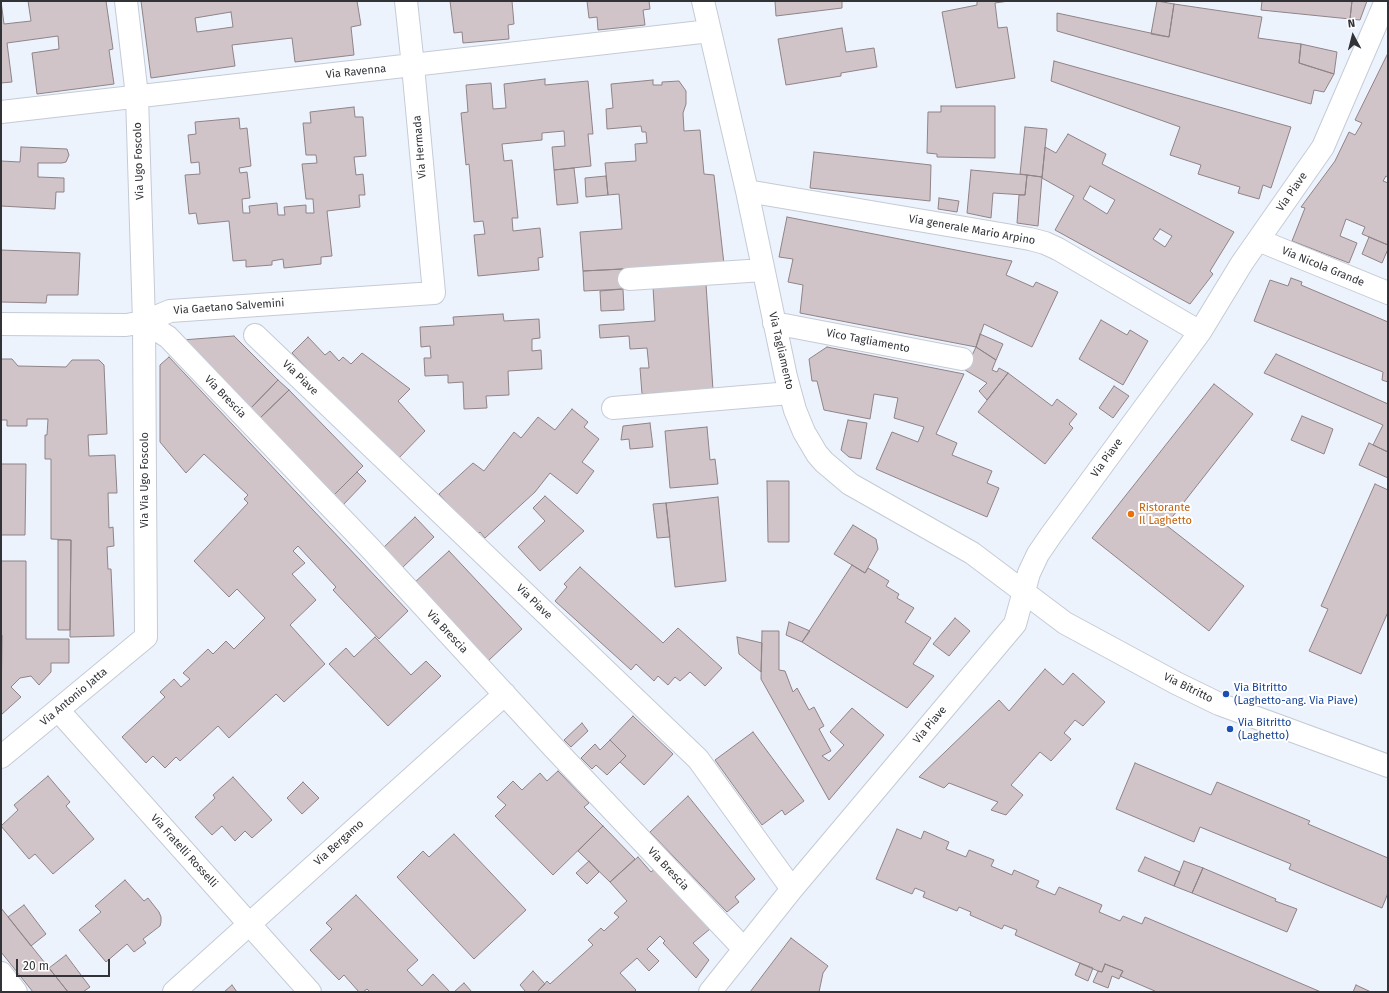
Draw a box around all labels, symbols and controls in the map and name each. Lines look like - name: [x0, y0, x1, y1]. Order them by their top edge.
- north arrow: [1333, 16, 1373, 56]
- text: N: [1347, 17, 1356, 30]
- street label: Via Ravenna: [325, 62, 387, 82]
- street label: Via Hermada: [411, 115, 429, 179]
- street label: Via Ugo Foscolo: [131, 122, 147, 200]
- street label: Via Piave: [1274, 170, 1310, 214]
- street label: Via generale Mario Arpino: [908, 212, 1036, 248]
- street label: Via Nicola Grande: [1280, 244, 1366, 290]
- street label: Via Gaetano Salvemini: [173, 297, 285, 317]
- street label: Via Tagliamento: [766, 311, 796, 391]
- street label: Vico Tagliamento: [825, 326, 911, 356]
- street label: Via Piave: [279, 358, 321, 398]
- street label: Via Brescia: [201, 373, 249, 421]
- street label: Via Via Ugo Foscolo: [138, 432, 152, 528]
- street label: Via Piave: [1088, 436, 1126, 480]
- place label: Ristorante Il Laghetto: [1139, 501, 1192, 527]
- marker: Ristorante Il Laghetto: [1126, 509, 1136, 519]
- street label: Via Piave: [513, 582, 555, 622]
- street label: Via Brescia: [424, 608, 470, 656]
- street label: Via Antonio Jatta: [38, 665, 110, 729]
- street label: Via Bitritto: [1161, 670, 1215, 706]
- place label: Via Bitritto (Laghetto-ang. Via Piave): [1234, 681, 1357, 707]
- marker: Via Bitritto (Laghetto-ang. Via Piave): [1221, 689, 1231, 699]
- street label: Via Piave: [911, 704, 949, 746]
- place label: Via Bitritto (Laghetto): [1238, 716, 1291, 742]
- marker: Via Bitritto (Laghetto): [1225, 724, 1235, 734]
- street label: Via Fratelli Rosselli: [148, 812, 220, 890]
- street label: Via Bergamo: [311, 817, 367, 869]
- street label: Via Brescia: [645, 845, 691, 893]
- scale bar: [18, 951, 112, 977]
- text: 20 m: [23, 959, 49, 973]

